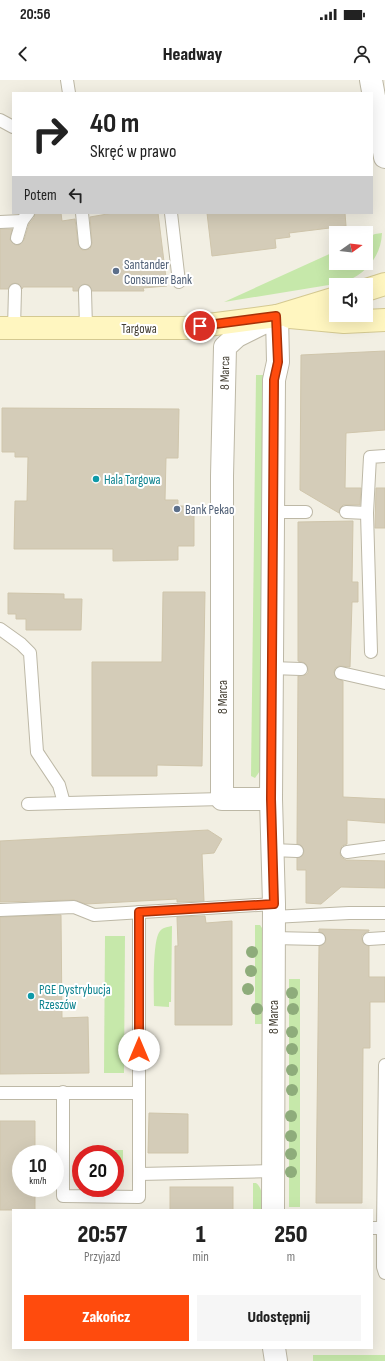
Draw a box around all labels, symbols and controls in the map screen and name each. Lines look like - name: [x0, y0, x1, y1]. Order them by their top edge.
- text: 20:56: [20, 5, 51, 24]
- icon: back: [12, 43, 34, 65]
- icon: person: [351, 43, 373, 65]
- text: Headway: [163, 44, 222, 65]
- text: 40 m: [90, 107, 139, 140]
- icon: right: [24, 108, 76, 160]
- text: Skręć w prawo: [90, 141, 176, 162]
- icon: left: [65, 184, 87, 206]
- text: Potem: [24, 186, 57, 205]
- north arrow: [329, 226, 373, 270]
- map controls: [329, 226, 373, 322]
- place label: Santander Consumer Bank: [124, 257, 192, 288]
- marker: Santander Consumer Bank: [111, 266, 121, 276]
- button: sound: [329, 278, 373, 322]
- pin: [183, 309, 217, 343]
- icon: arrive: [189, 315, 211, 337]
- street label: Targowa: [121, 321, 157, 337]
- street label: 8 Marca: [217, 356, 233, 390]
- place label: Hala Targowa: [104, 472, 161, 488]
- marker: Hala Targowa: [91, 474, 101, 484]
- place label: Bank Pekao: [185, 502, 235, 518]
- marker: Bank Pekao: [172, 504, 182, 514]
- street label: 8 Marca: [215, 680, 231, 714]
- place label: PGE Dystrybucja Rzeszów: [39, 982, 111, 1013]
- marker: PGE Dystrybucja Rzeszów: [26, 991, 36, 1001]
- street label: 8 Marca: [266, 1000, 282, 1034]
- position arrow: [118, 1029, 160, 1071]
- speed limit sign: 20: [72, 1145, 124, 1197]
- text: 10: [29, 1154, 47, 1178]
- text: km/h: [29, 1175, 47, 1187]
- text: 20:57: [77, 1220, 127, 1249]
- text: 1: [196, 1220, 206, 1249]
- text: 250: [274, 1220, 308, 1249]
- text: Przyjazd: [84, 1249, 120, 1265]
- text: min: [192, 1249, 209, 1265]
- text: m: [287, 1249, 295, 1265]
- button: Zakończ: [24, 1295, 189, 1341]
- button: Udostępnij: [197, 1295, 361, 1341]

